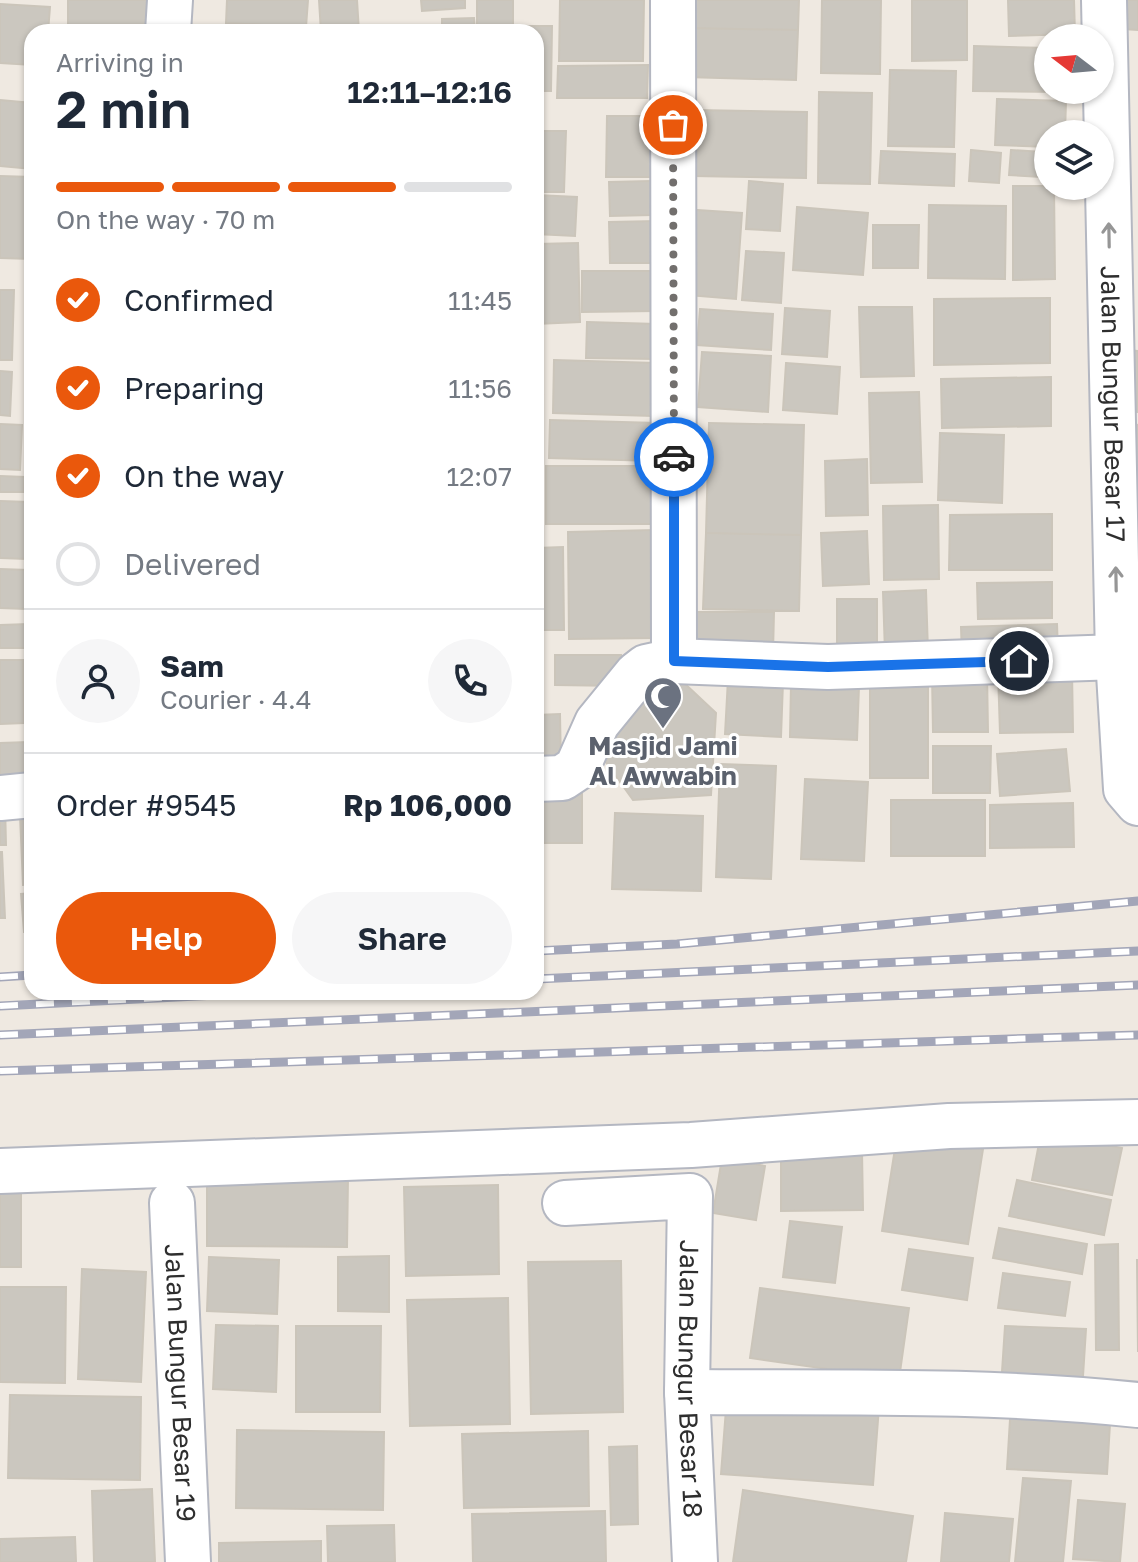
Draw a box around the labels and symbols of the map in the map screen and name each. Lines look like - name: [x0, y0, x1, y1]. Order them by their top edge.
- north arrow: [1034, 24, 1114, 104]
- pin: [639, 91, 707, 159]
- one-way arrow: [1101, 222, 1116, 249]
- street label: Jalan Bungur Besar 17: [1095, 265, 1132, 542]
- courier: [634, 417, 714, 497]
- one-way arrow: [1108, 566, 1124, 593]
- pin: [985, 627, 1053, 695]
- mosque icon: Masjid Jami Al Awwabin: [642, 675, 684, 730]
- place label: Masjid Jami Al Awwabin: [588, 730, 738, 791]
- street label: Jalan Bungur Besar 18: [672, 1239, 709, 1519]
- street label: Jalan Bungur Besar 19: [159, 1243, 202, 1522]

